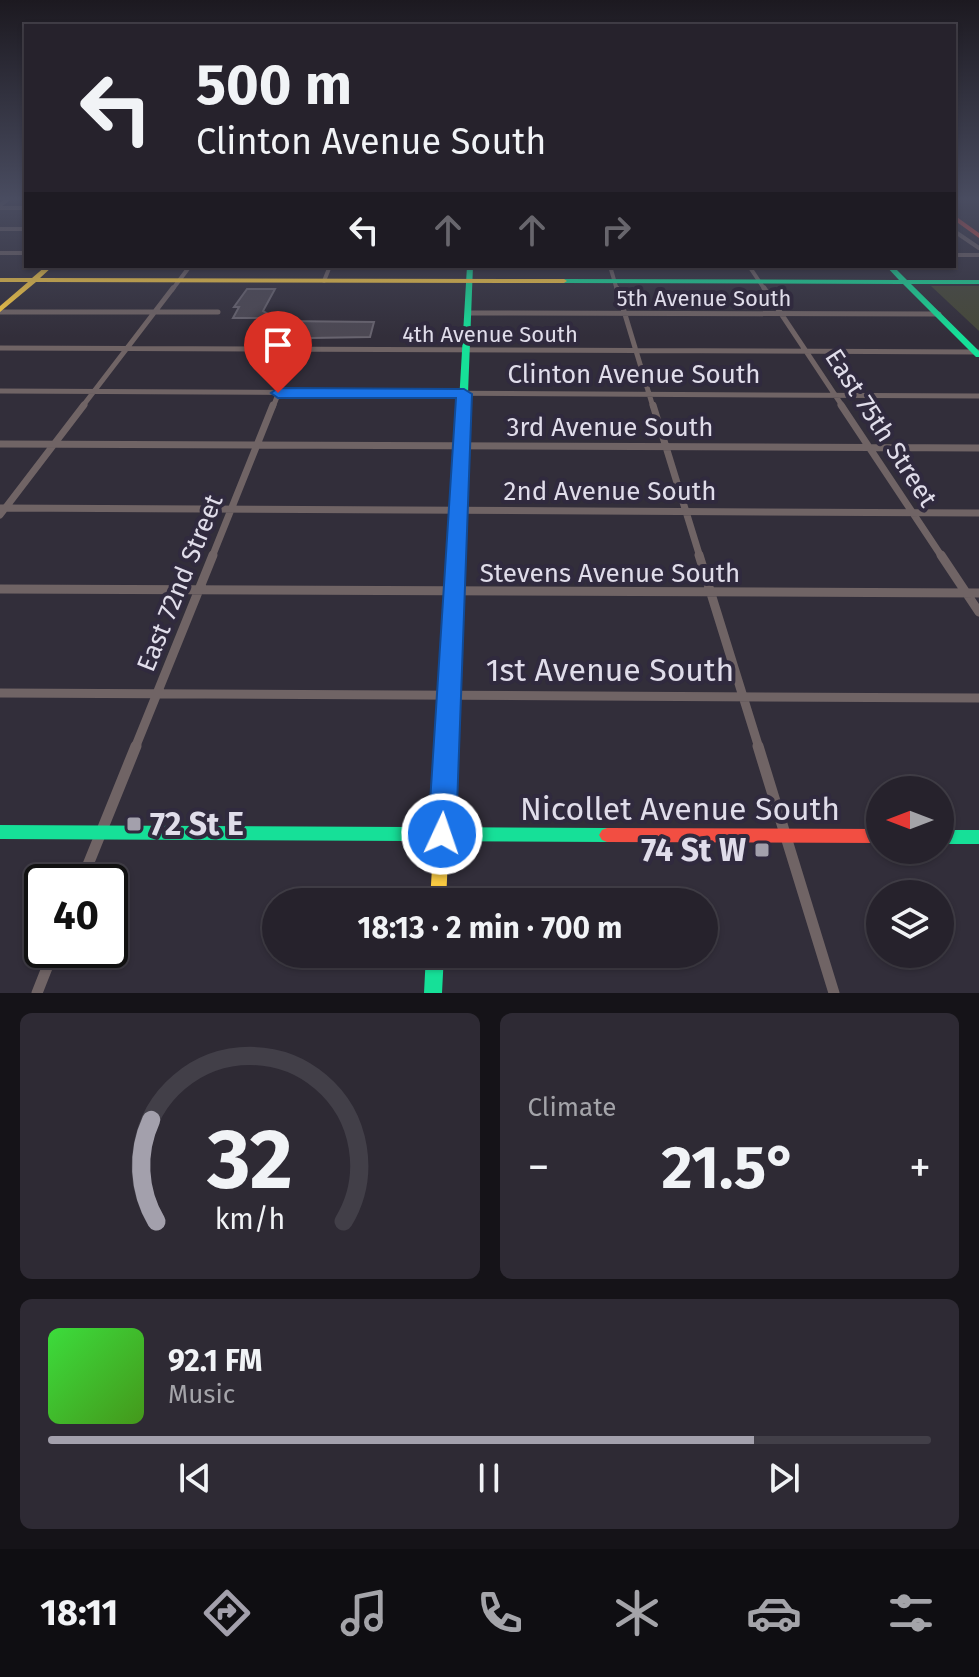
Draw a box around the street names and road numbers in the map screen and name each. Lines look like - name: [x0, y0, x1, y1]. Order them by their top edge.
- street label: 5th Avenue South: [617, 285, 791, 312]
- street label: 4th Avenue South: [402, 321, 578, 348]
- street label: East 75th Street: [818, 343, 944, 513]
- street label: Clinton Avenue South: [507, 359, 761, 390]
- street label: 3rd Avenue South: [507, 412, 713, 443]
- street label: 2nd Avenue South: [504, 476, 716, 507]
- street label: East 72nd Street: [130, 489, 230, 676]
- street label: Stevens Avenue South: [480, 558, 740, 589]
- street label: 1st Avenue South: [486, 651, 734, 689]
- street label: Nicollet Avenue South: [520, 790, 840, 828]

